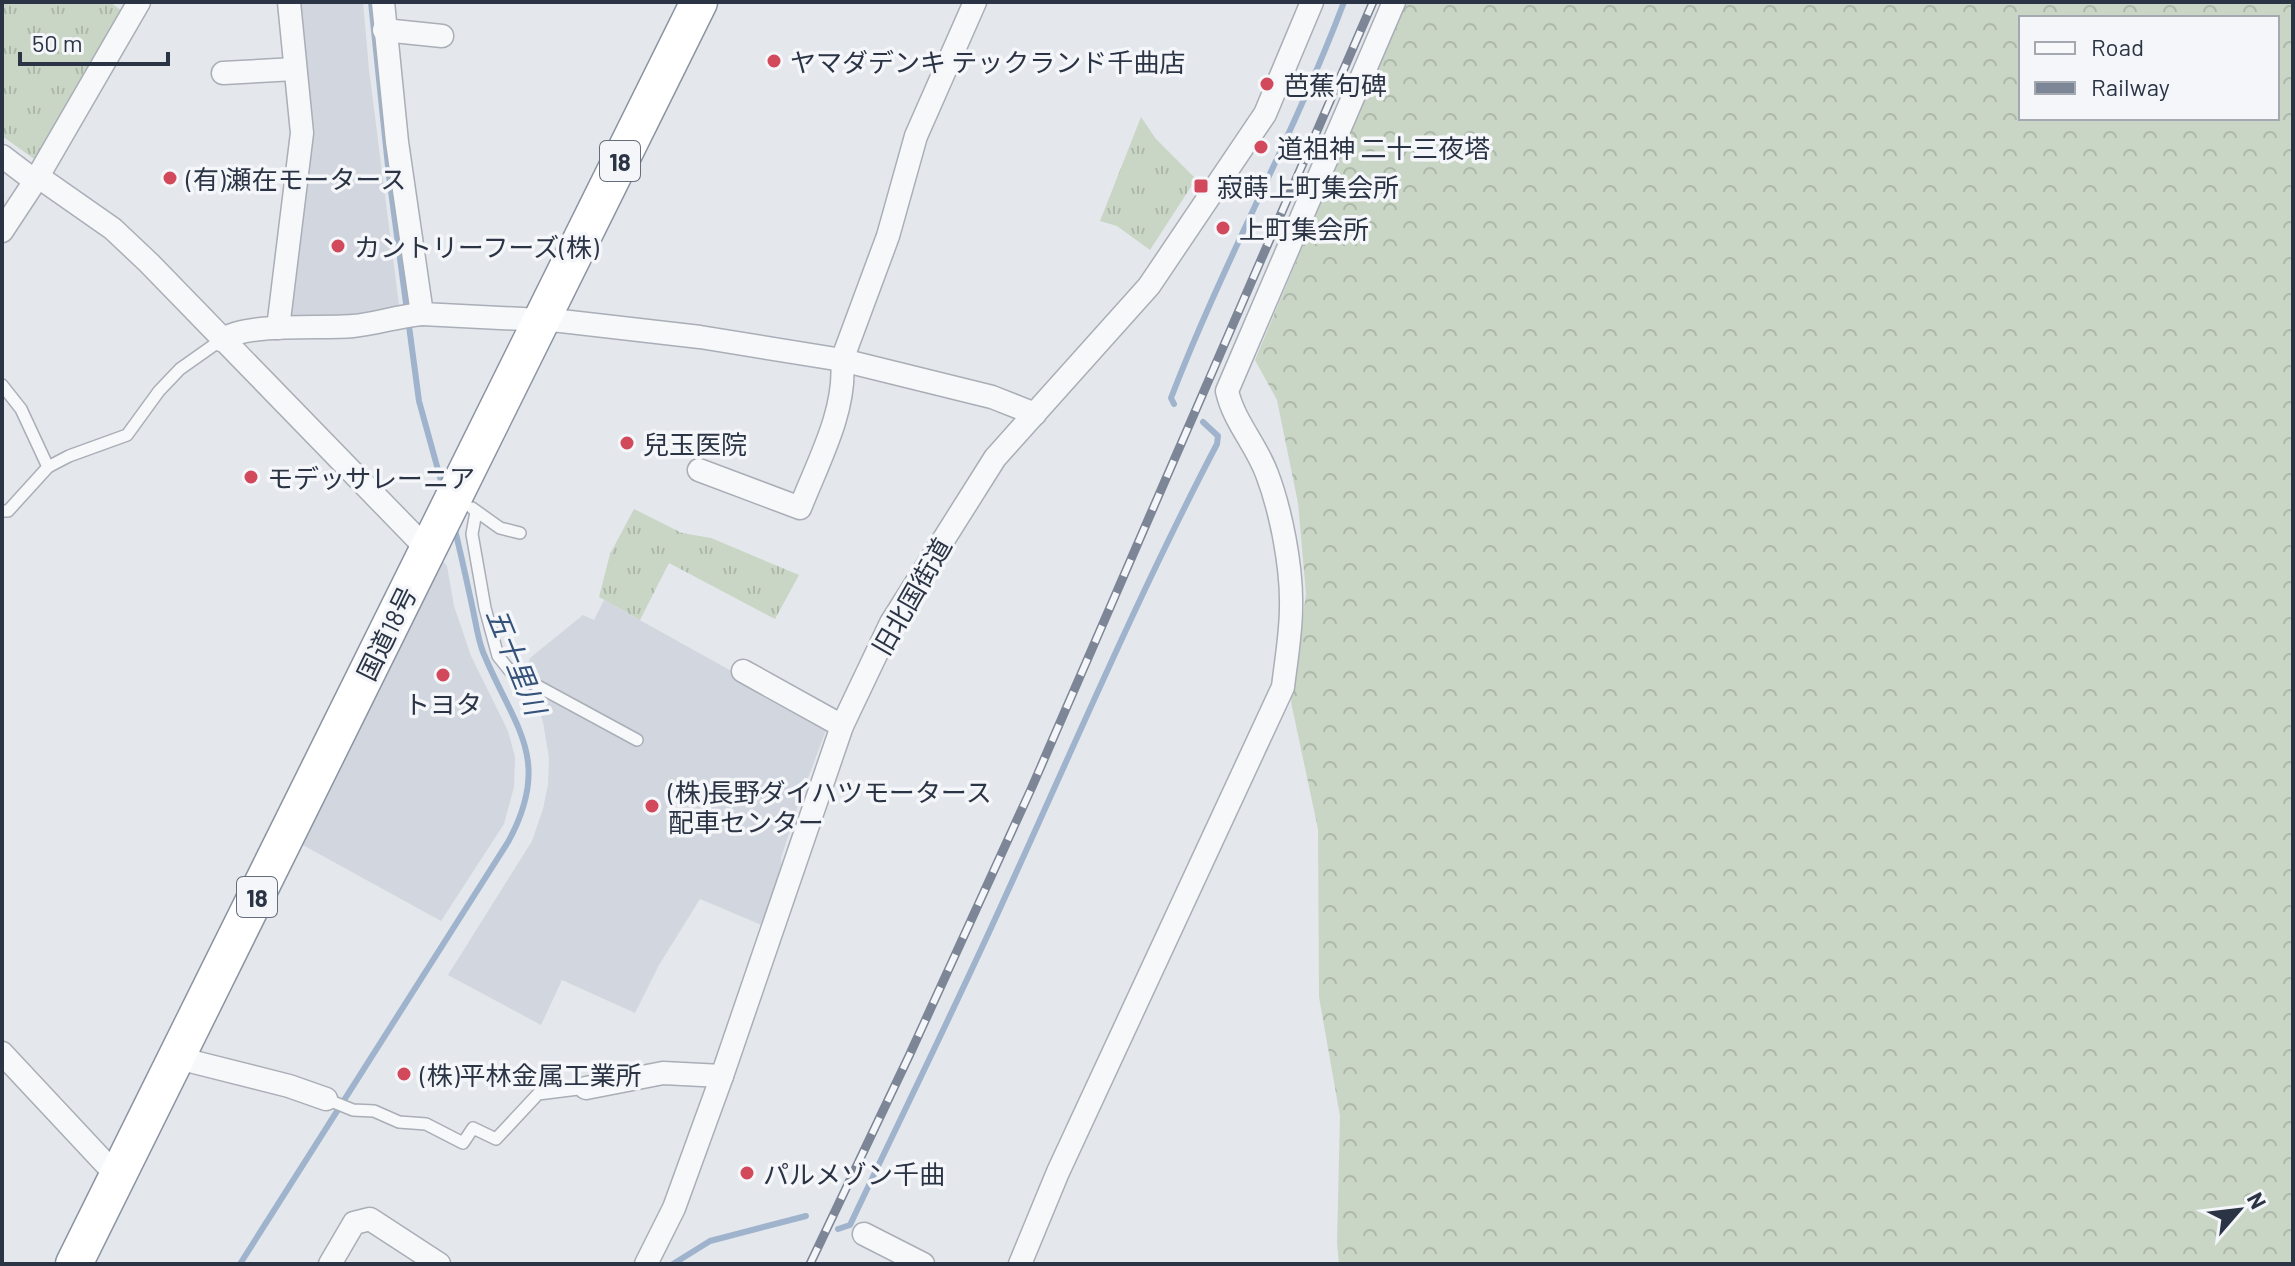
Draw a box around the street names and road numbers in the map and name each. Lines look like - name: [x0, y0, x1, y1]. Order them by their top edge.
- road number: 18: [600, 141, 640, 181]
- street label: 旧北国街道: [865, 532, 957, 660]
- street label: 国道18号: [350, 581, 422, 685]
- road number: 18: [237, 877, 277, 917]

